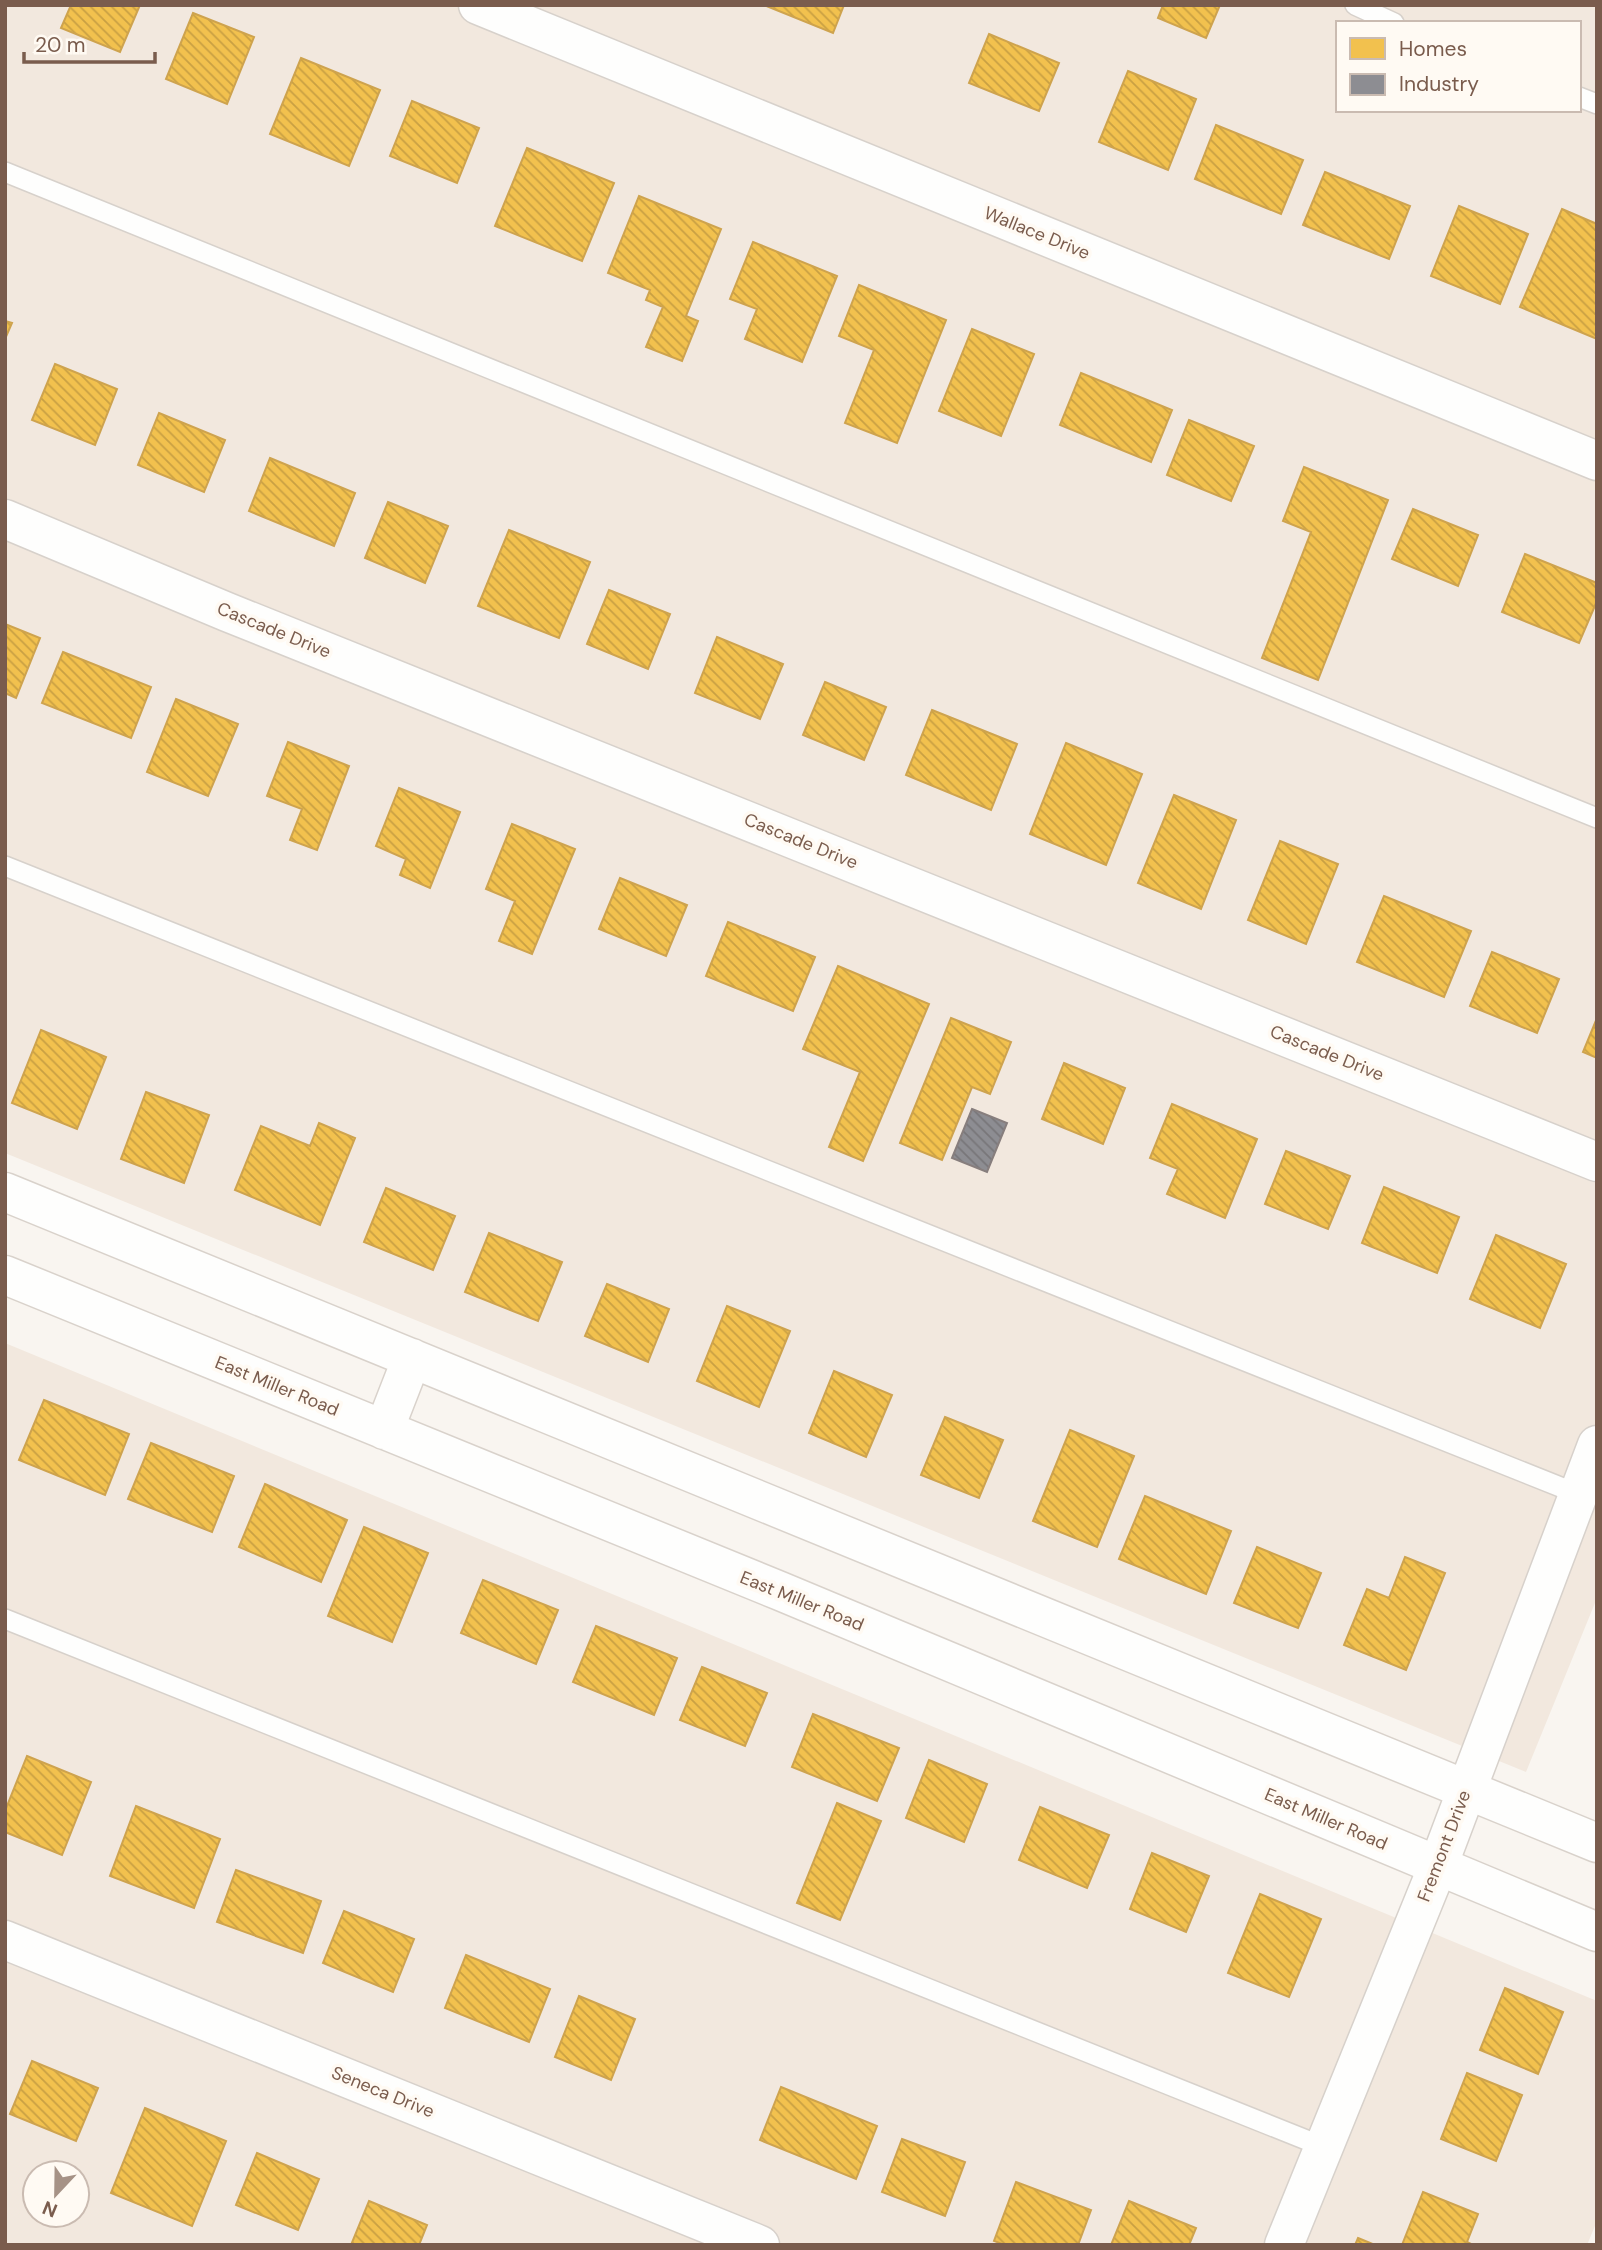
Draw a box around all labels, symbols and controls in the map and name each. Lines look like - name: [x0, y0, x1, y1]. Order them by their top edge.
- scale bar: [24, 21, 156, 65]
- legend: [1336, 21, 1581, 112]
- text: 20 m: [35, 31, 86, 59]
- text: Homes: [1399, 35, 1467, 63]
- text: Industry: [1399, 70, 1479, 98]
- street label: Wallace Drive: [981, 201, 1093, 265]
- street label: Cascade Drive: [214, 596, 334, 664]
- street label: Cascade Drive: [741, 807, 861, 875]
- street label: Cascade Drive: [1267, 1019, 1387, 1087]
- street label: East Miller Road: [212, 1350, 342, 1422]
- street label: East Miller Road: [737, 1565, 867, 1637]
- street label: East Miller Road: [1261, 1782, 1391, 1856]
- street label: Fremont Drive: [1412, 1787, 1476, 1905]
- street label: Seneca Drive: [328, 2061, 438, 2123]
- north arrow: [21, 2159, 91, 2229]
- text: N: [39, 2195, 61, 2223]

